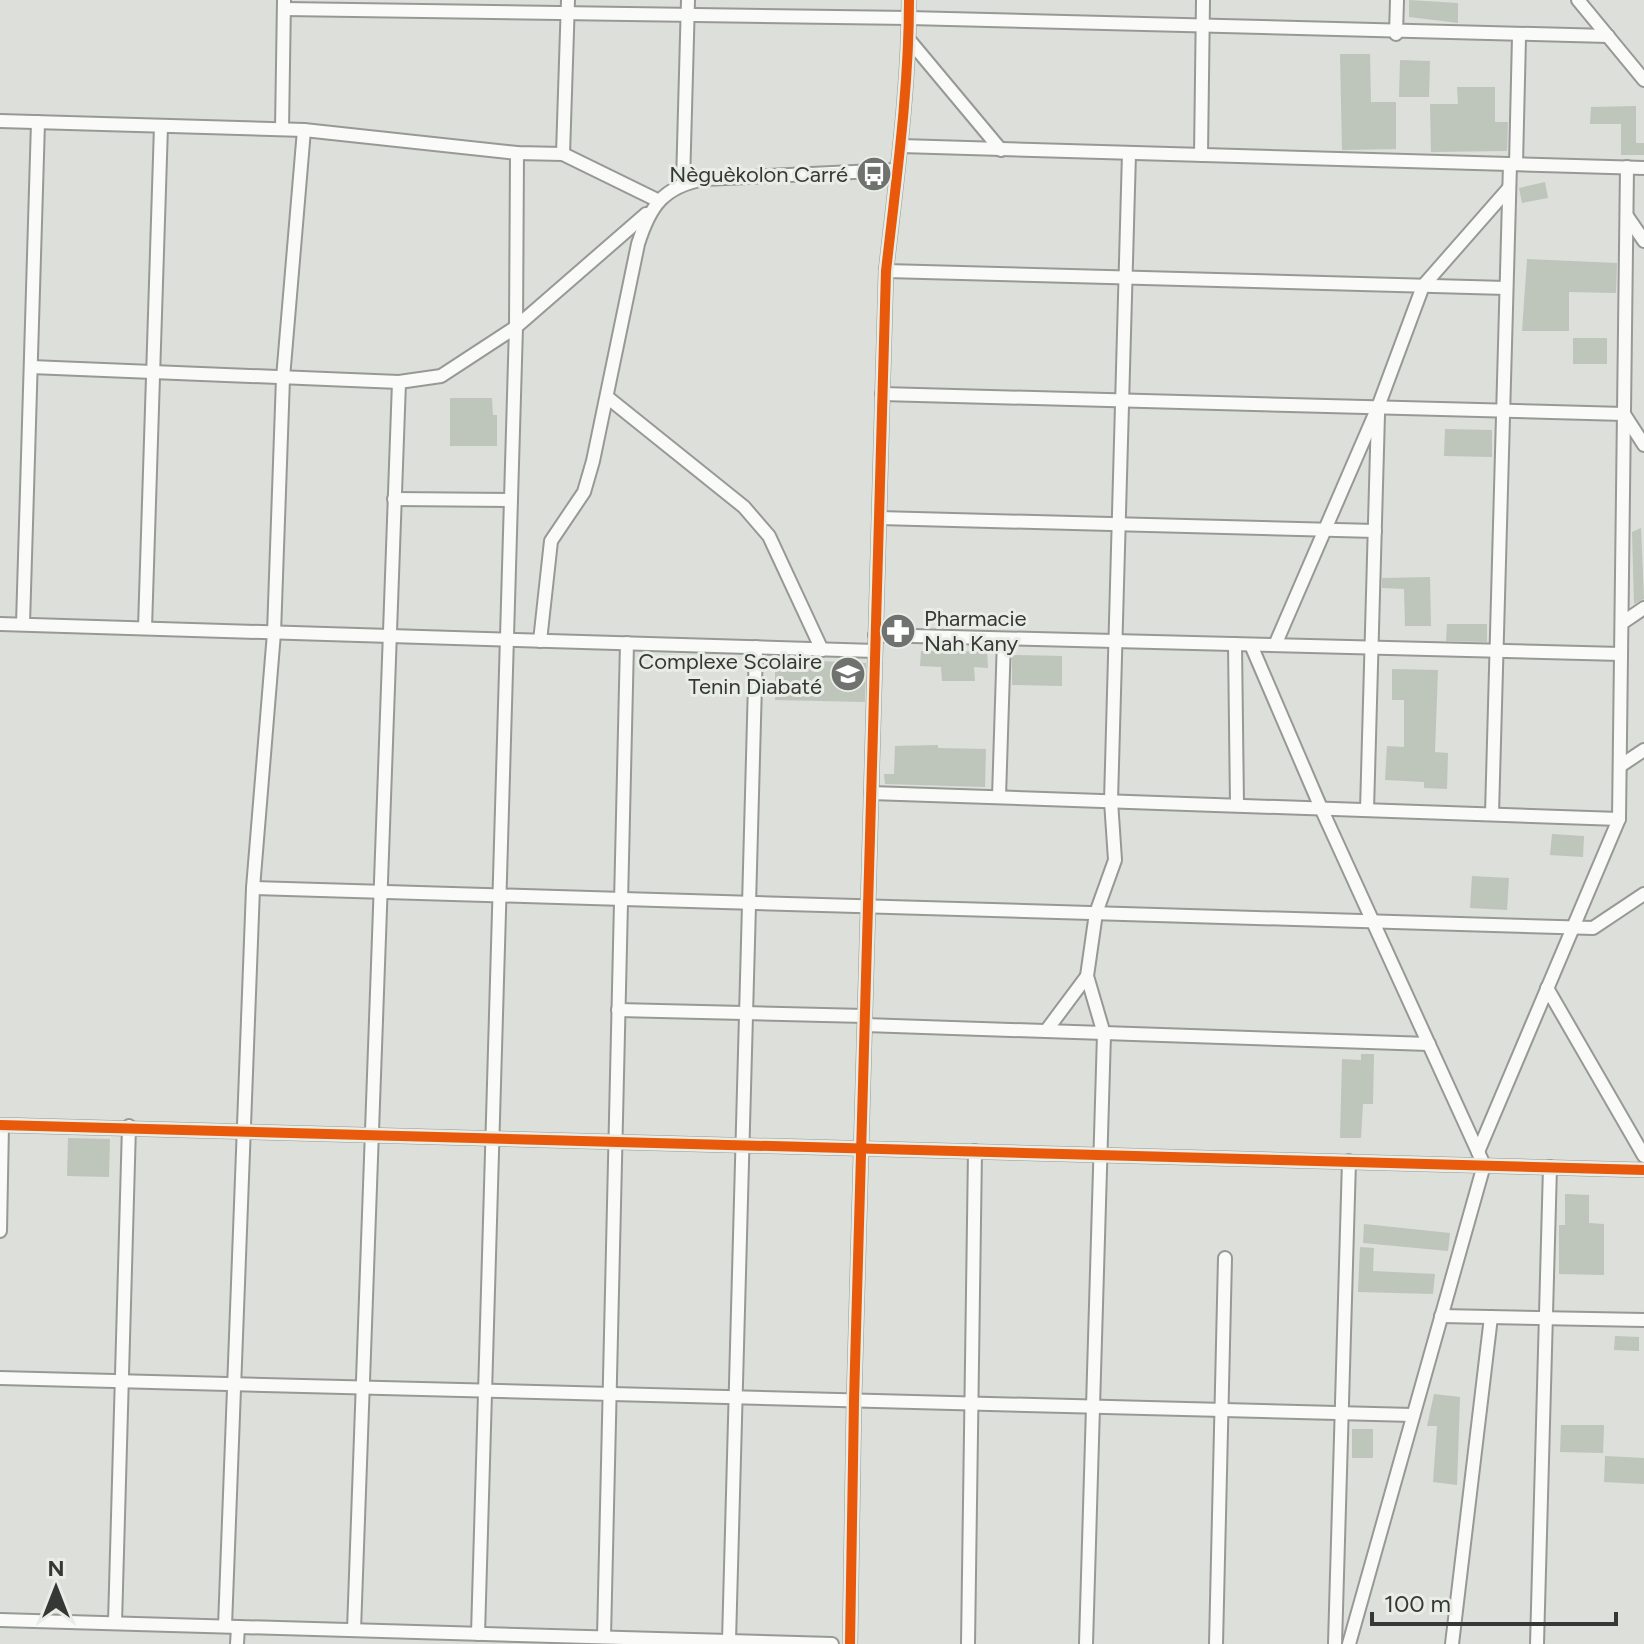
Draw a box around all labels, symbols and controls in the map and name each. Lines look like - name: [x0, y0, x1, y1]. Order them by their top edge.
- bus stop icon: Nèguèkolon Carré: [855, 155, 893, 193]
- place label: Nèguèkolon Carré: [669, 161, 848, 188]
- place label: Pharmacie Nah Kany: [924, 605, 1027, 657]
- pharmacy icon: Pharmacie Nah Kany: [879, 612, 917, 650]
- place label: Complexe Scolaire Tenin Diabaté: [638, 648, 822, 700]
- school or university icon: Complexe Scolaire Tenin Diabaté: [829, 655, 867, 693]
- north arrow: [16, 1548, 96, 1628]
- text: N: [47, 1555, 65, 1582]
- scale bar: [1372, 1576, 1616, 1626]
- text: 100 m: [1384, 1589, 1451, 1618]

